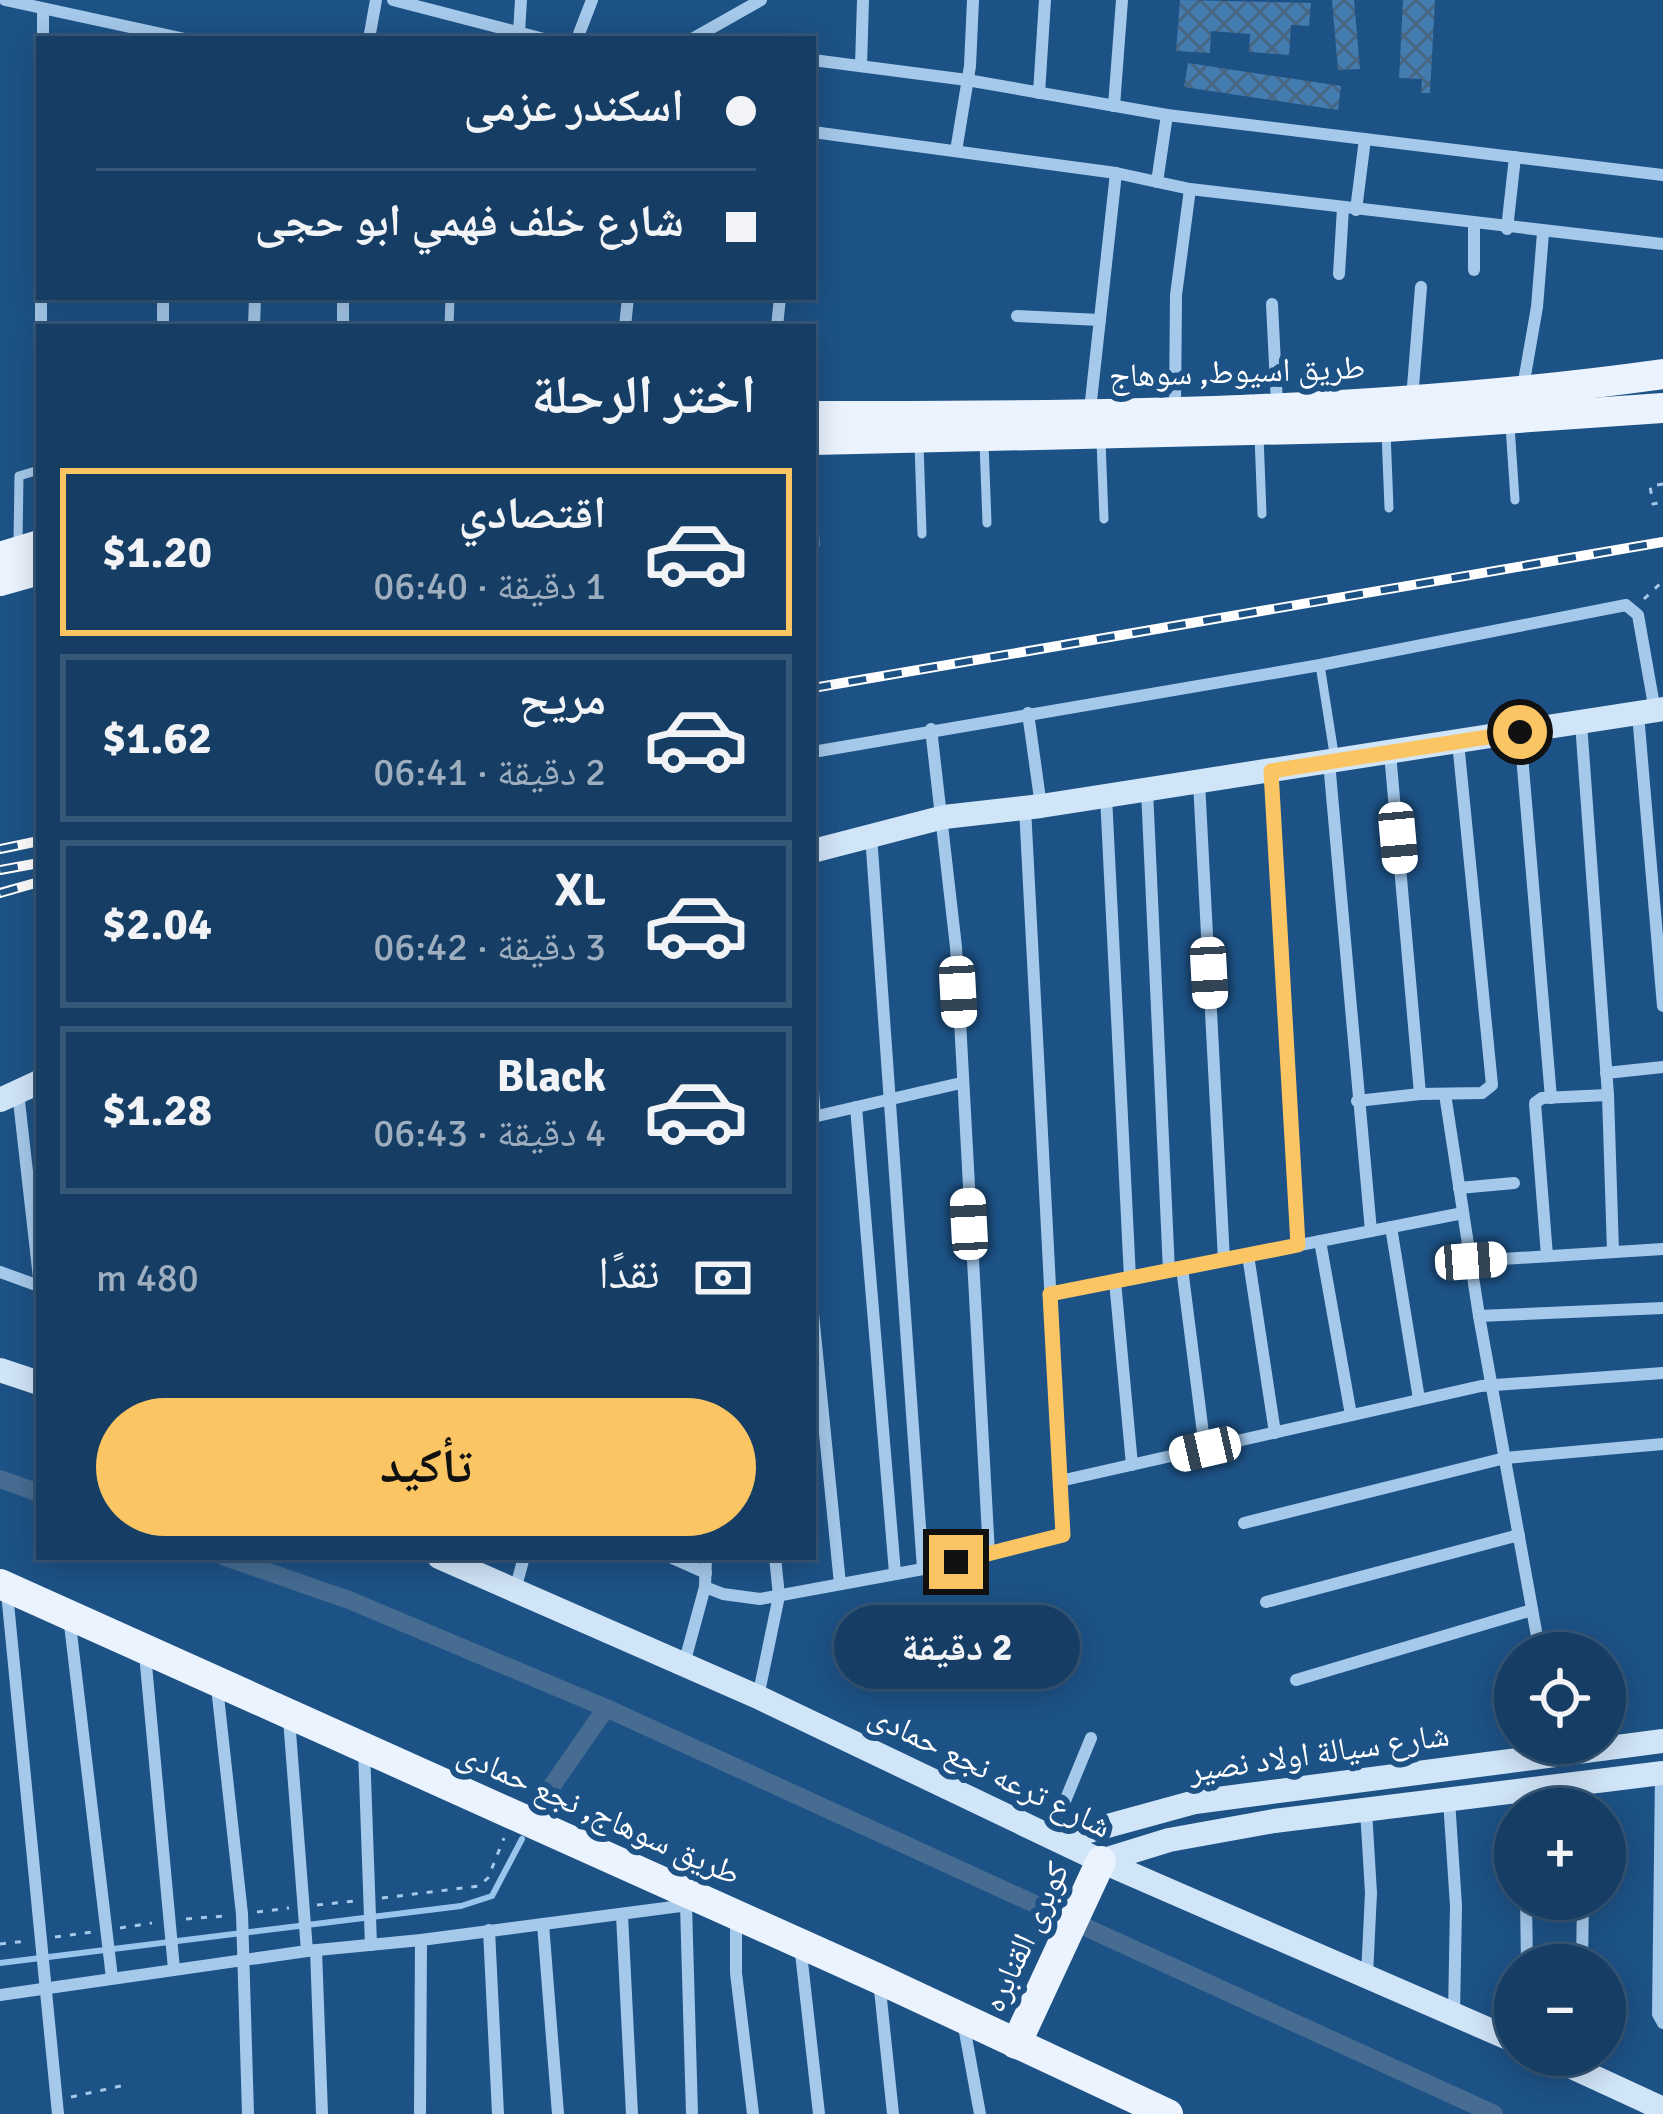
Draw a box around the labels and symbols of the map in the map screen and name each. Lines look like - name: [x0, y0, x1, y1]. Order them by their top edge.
- street label: طريق اسيوط, سوهاج: [1108, 347, 1366, 397]
- route start: [1493, 705, 1547, 759]
- car: [1377, 801, 1419, 875]
- car: [1189, 936, 1229, 1010]
- car: [938, 955, 978, 1029]
- car: [949, 1187, 989, 1261]
- car: [1434, 1241, 1508, 1281]
- car: [1166, 1423, 1244, 1475]
- route end: [929, 1535, 983, 1589]
- callout: 2 دقيقة: [833, 1604, 1079, 1688]
- street label: شارع ترعه نجع حمادى: [862, 1695, 1118, 1847]
- street label: شارع سيالة اولاد نصير: [1185, 1714, 1452, 1792]
- street label: طريق سوهاج, نجع حمادى: [451, 1733, 747, 1895]
- street label: كوبرى القنابره: [973, 1855, 1079, 2018]

